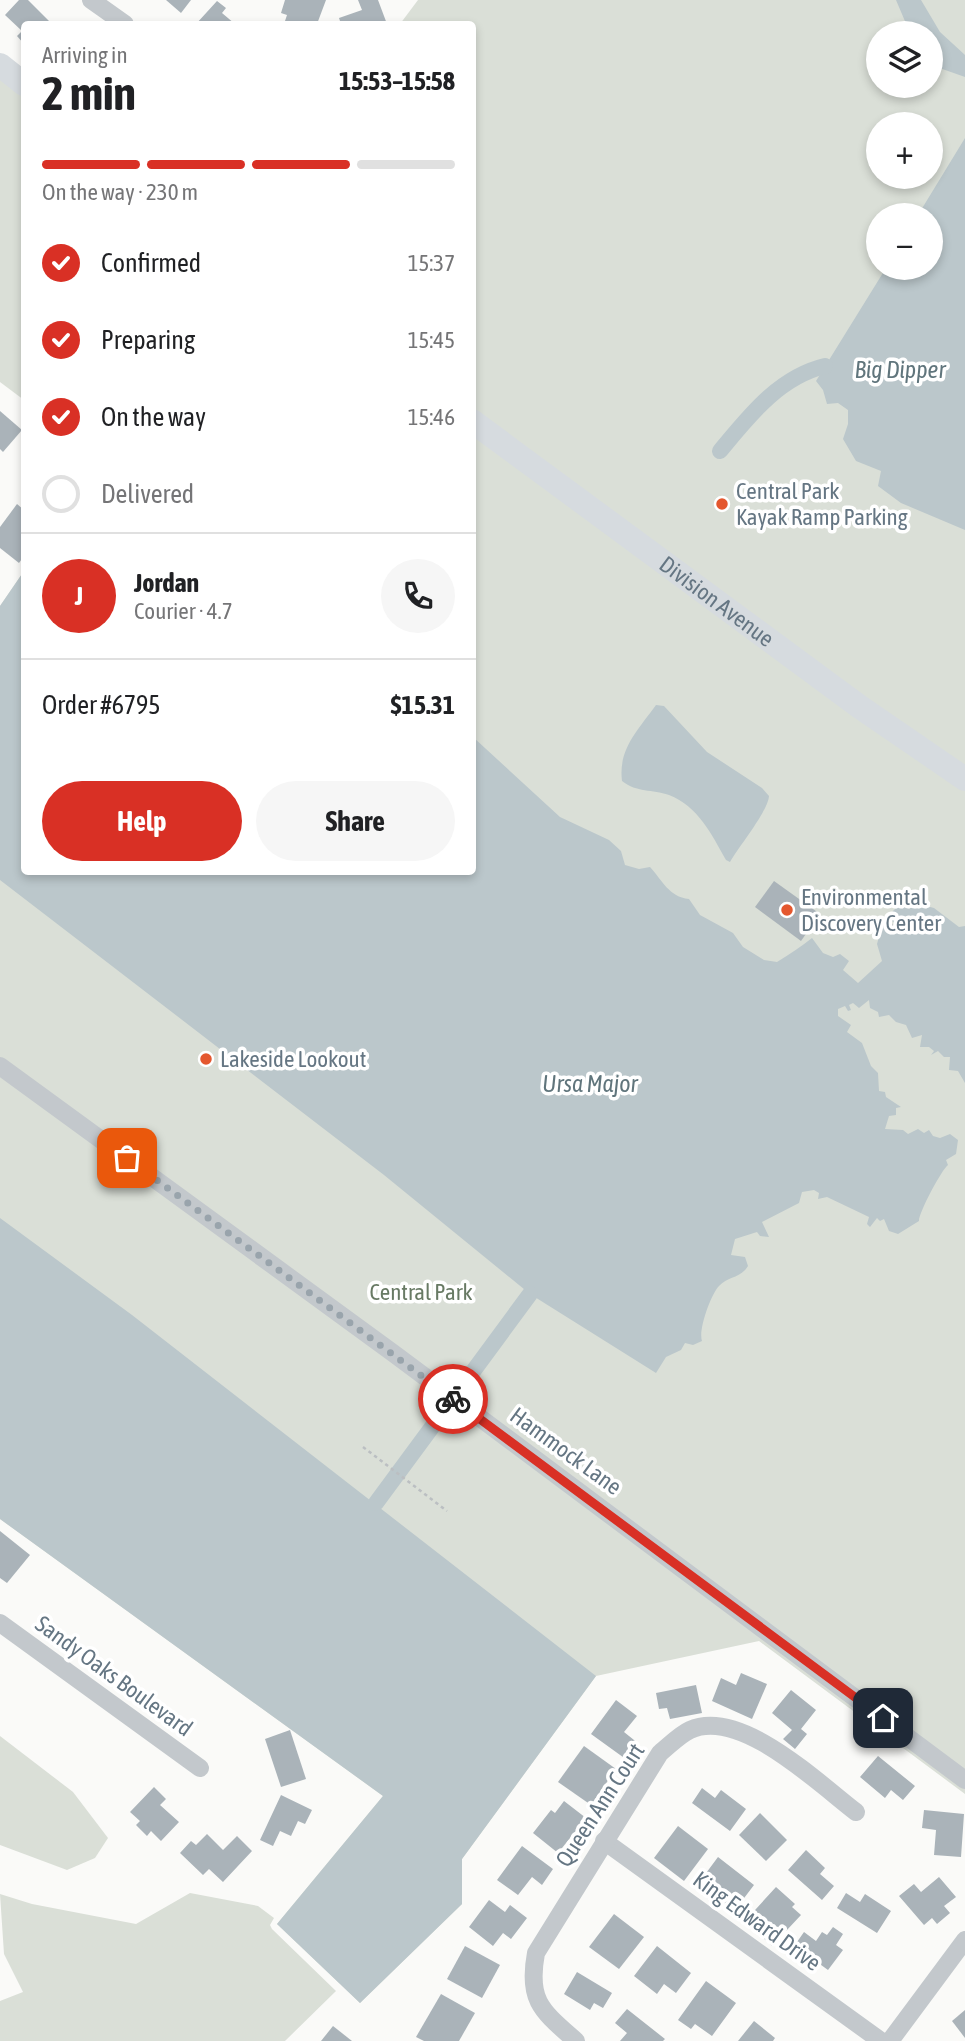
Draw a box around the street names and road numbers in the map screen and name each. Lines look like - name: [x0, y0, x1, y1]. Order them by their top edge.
- street label: Division Avenue: [655, 551, 779, 652]
- street label: Hammock Lane: [505, 1402, 627, 1500]
- street label: Sandy Oaks Boulevard: [31, 1610, 197, 1742]
- street label: Queen Ann Court: [550, 1738, 650, 1872]
- street label: King Edward Drive: [688, 1866, 826, 1976]

